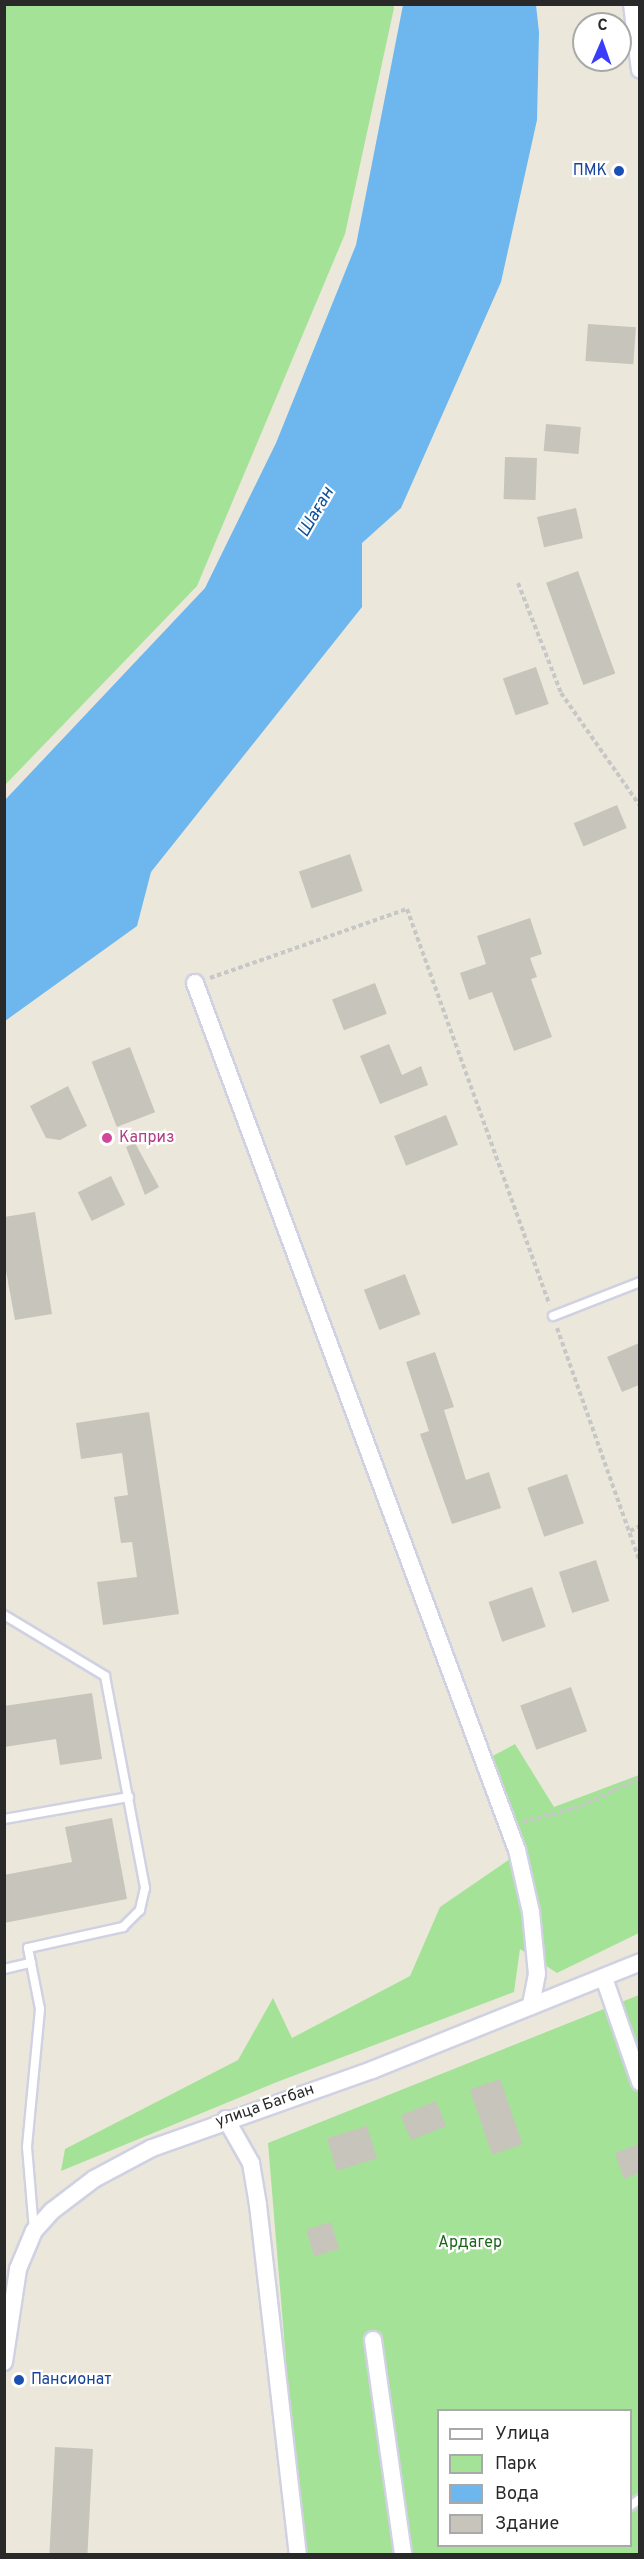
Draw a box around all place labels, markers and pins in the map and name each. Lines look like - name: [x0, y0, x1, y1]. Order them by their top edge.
- place label: ПМК: [573, 161, 607, 181]
- marker: ПМК: [612, 164, 626, 178]
- place label: Каприз: [119, 1128, 175, 1148]
- marker: Каприз: [100, 1131, 114, 1145]
- place label: Пансионат: [31, 2370, 111, 2390]
- marker: Пансионат: [12, 2373, 26, 2387]

